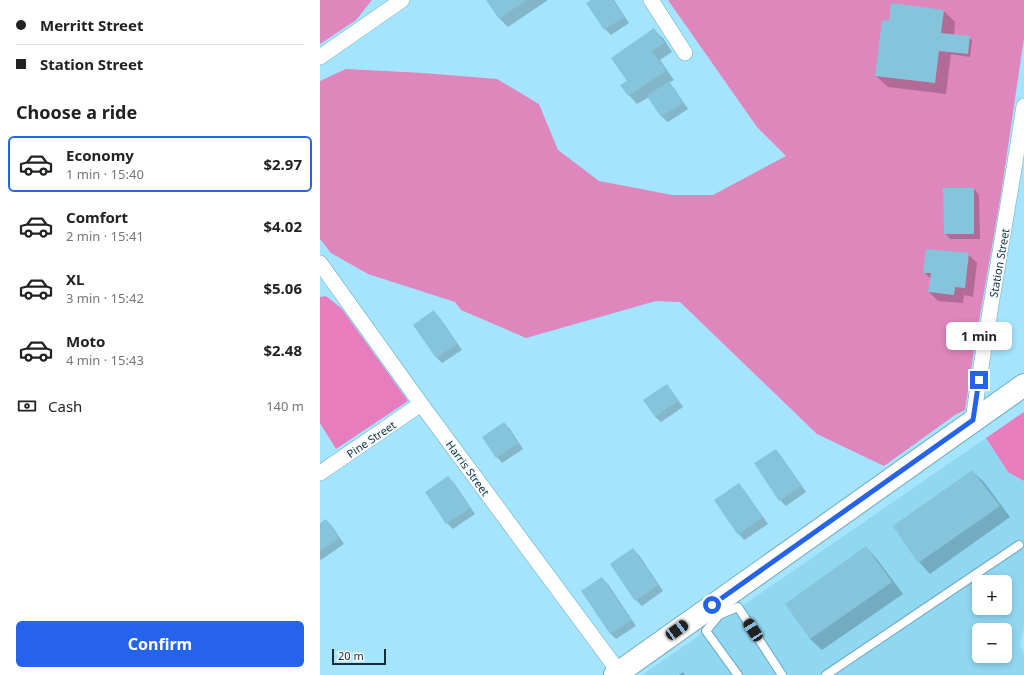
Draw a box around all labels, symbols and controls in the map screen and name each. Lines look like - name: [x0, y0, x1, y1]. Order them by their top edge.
- text: Merritt Street: [40, 15, 144, 35]
- text: Station Street: [40, 54, 143, 74]
- text: Choose a ride: [16, 100, 137, 124]
- text: Economy: [66, 145, 134, 165]
- icon: car: [18, 146, 54, 182]
- text: $2.97: [263, 154, 302, 174]
- text: 1 min · 15:40: [66, 165, 144, 183]
- text: Comfort: [66, 207, 128, 227]
- icon: car: [18, 208, 54, 244]
- text: $4.02: [263, 216, 302, 236]
- text: 2 min · 15:41: [66, 227, 144, 245]
- street label: Station Street: [986, 227, 1012, 299]
- text: XL: [66, 269, 84, 289]
- icon: car: [18, 270, 54, 306]
- text: $5.06: [263, 278, 302, 298]
- text: 3 min · 15:42: [66, 289, 144, 307]
- callout: 1 min: [946, 322, 1012, 350]
- text: 1 min: [961, 327, 997, 345]
- text: Moto: [66, 331, 105, 351]
- icon: car: [18, 332, 54, 368]
- text: $2.48: [263, 340, 302, 360]
- text: 4 min · 15:43: [66, 351, 144, 369]
- route end: [970, 371, 988, 389]
- icon: cash: [16, 395, 38, 417]
- text: Cash: [48, 396, 82, 416]
- text: 140 m: [266, 397, 304, 415]
- street label: Pine Street: [344, 417, 398, 461]
- street label: Harris Street: [443, 437, 493, 499]
- map controls: [972, 575, 1012, 663]
- button: +: [972, 575, 1012, 615]
- route start: [703, 596, 721, 614]
- car: [741, 617, 765, 643]
- car: [664, 618, 690, 642]
- button: Confirm: [16, 621, 304, 667]
- button: −: [972, 623, 1012, 663]
- scale bar: [332, 647, 386, 666]
- text: 20 m: [338, 648, 364, 663]

